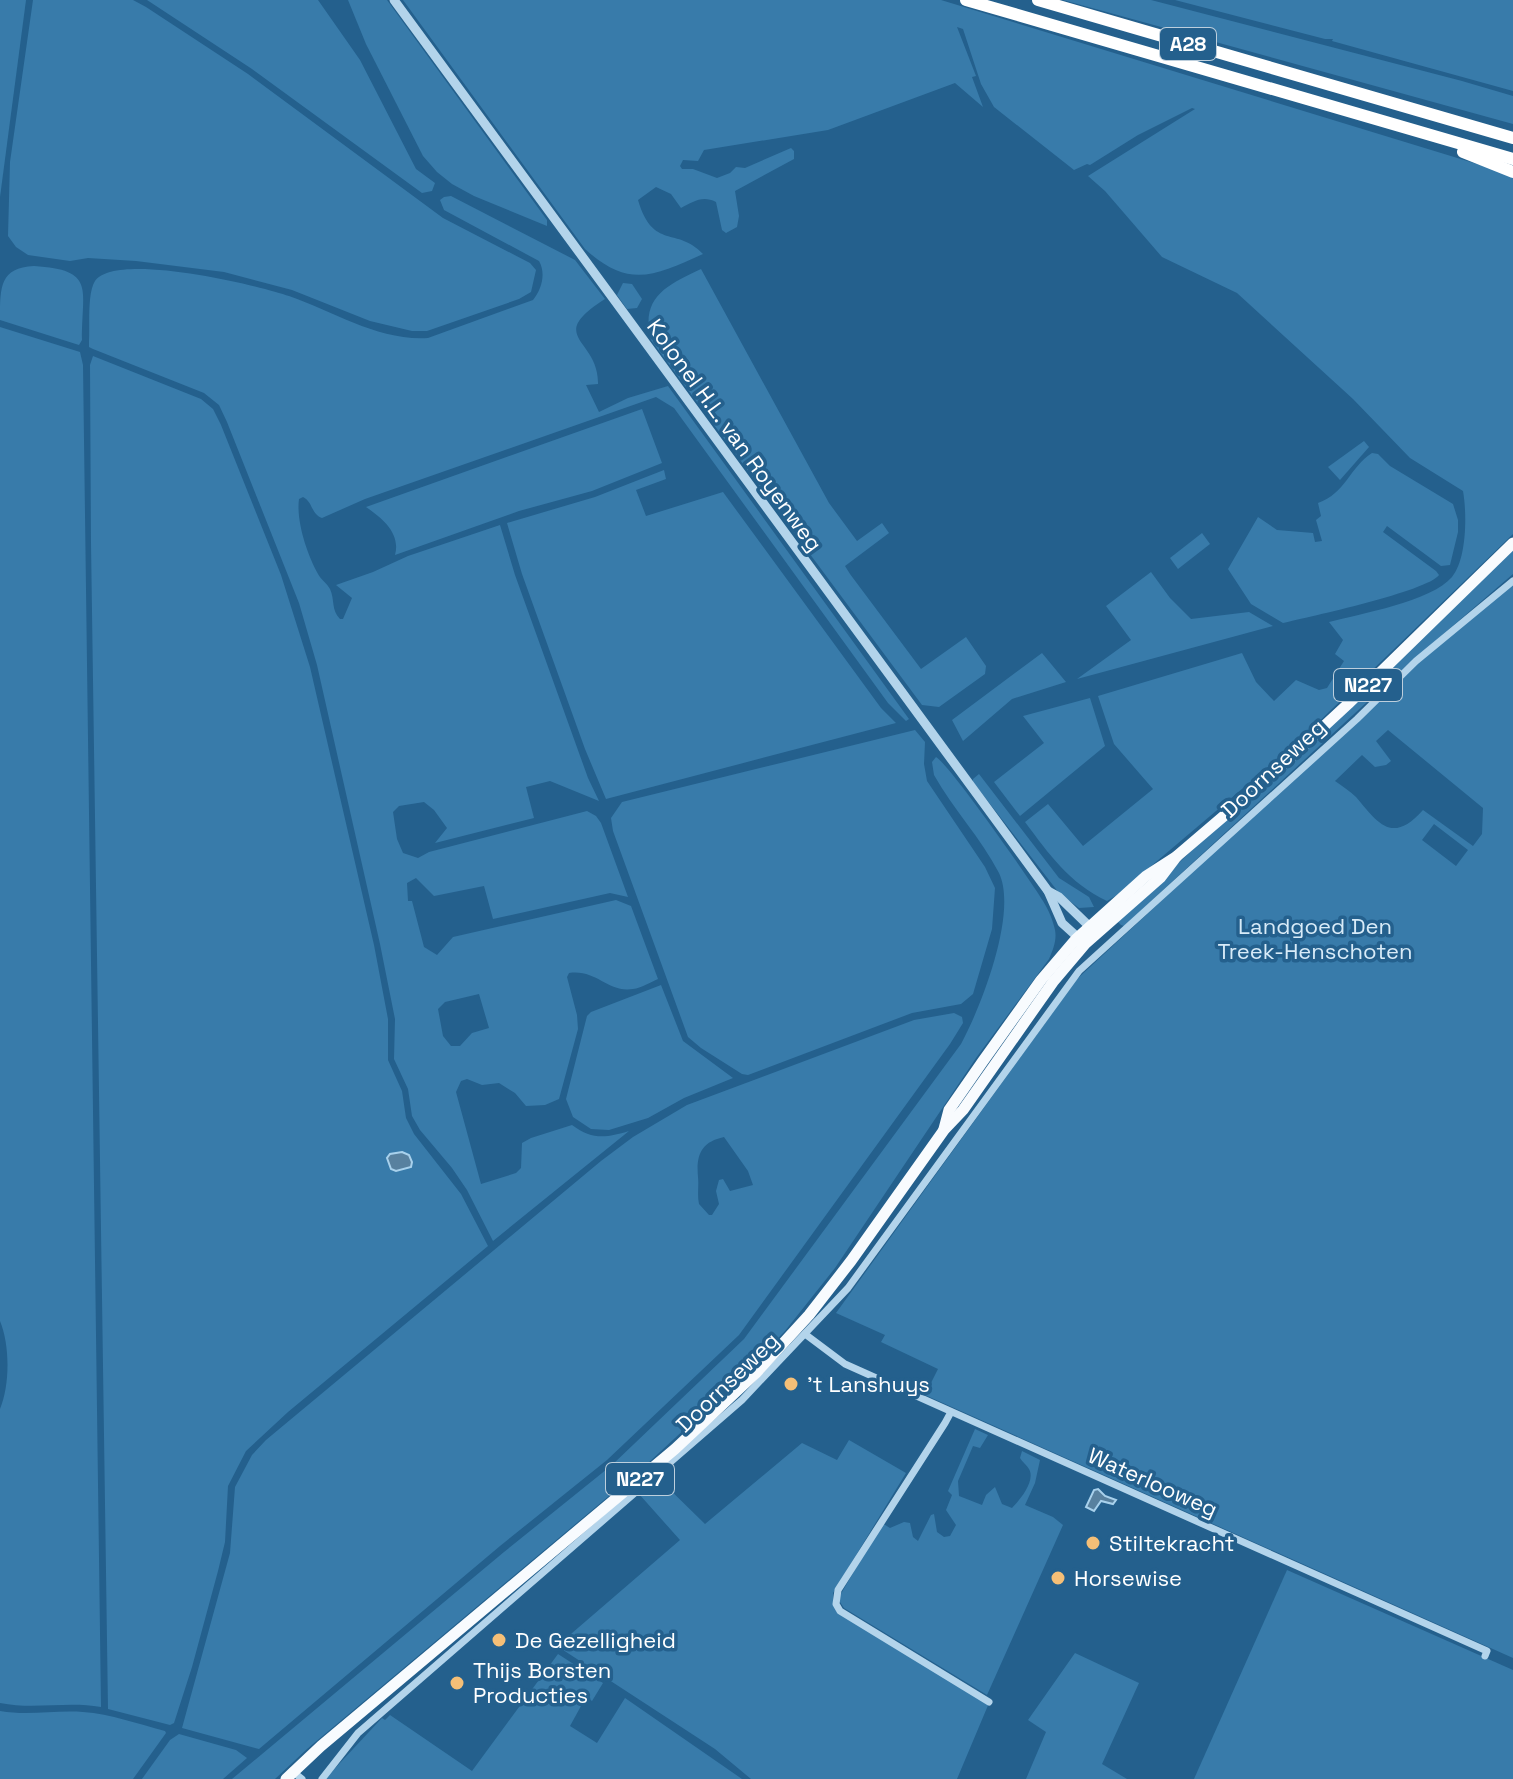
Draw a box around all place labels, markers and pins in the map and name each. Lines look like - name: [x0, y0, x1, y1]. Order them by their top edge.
- place label: 't Lanshuys: [807, 1370, 930, 1398]
- marker: 't Lanshuys: [782, 1375, 800, 1393]
- place label: Stiltekracht: [1109, 1529, 1235, 1557]
- marker: Stiltekracht: [1084, 1534, 1102, 1552]
- place label: Horsewise: [1074, 1564, 1182, 1592]
- marker: Horsewise: [1049, 1569, 1067, 1587]
- place label: De Gezelligheid: [515, 1626, 676, 1654]
- marker: De Gezelligheid: [490, 1631, 508, 1649]
- place label: Thijs Borsten Producties: [473, 1656, 611, 1709]
- marker: Thijs Borsten Producties: [448, 1674, 466, 1692]

